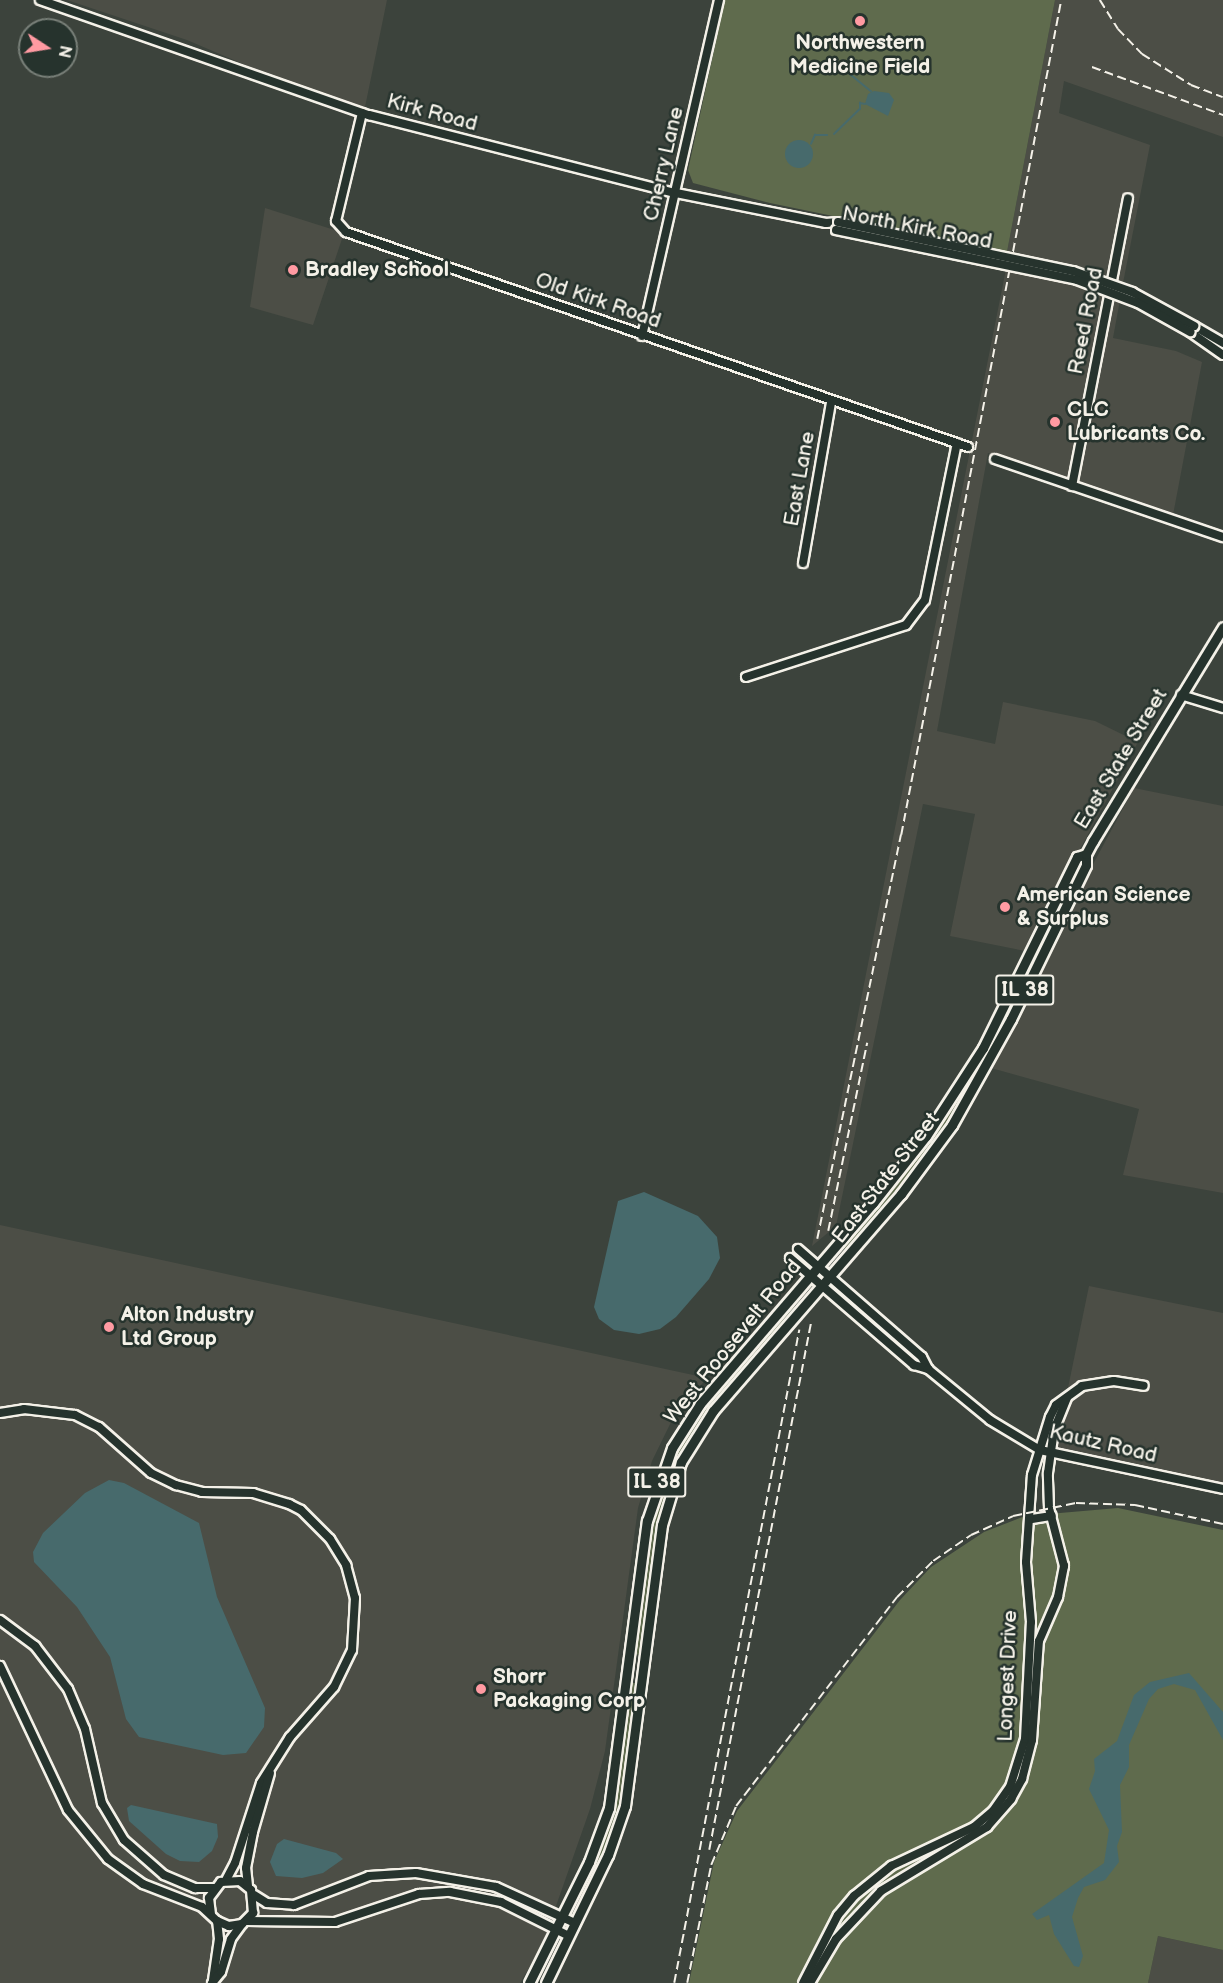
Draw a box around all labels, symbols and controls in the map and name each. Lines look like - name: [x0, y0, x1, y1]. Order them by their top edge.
- marker: Northwestern Medicine Field: [853, 14, 867, 28]
- north arrow: [18, 18, 78, 78]
- place label: Northwestern Medicine Field: [790, 30, 930, 80]
- text: N: [54, 44, 75, 59]
- street label: Kirk Road: [384, 89, 480, 137]
- street label: Cherry Lane: [638, 104, 690, 224]
- street label: North Kirk Road: [840, 201, 994, 255]
- place label: Bradley School: [305, 257, 450, 283]
- marker: Bradley School: [286, 263, 300, 277]
- street label: Reed Road: [1063, 265, 1109, 377]
- street label: Old Kirk Road: [532, 268, 664, 334]
- place label: CLC Lubricants Co.: [1067, 397, 1205, 447]
- marker: CLC Lubricants Co.: [1048, 415, 1062, 429]
- street label: East Lane: [779, 430, 821, 528]
- street label: East State Street: [1069, 684, 1173, 834]
- place label: American Science & Surplus: [1017, 882, 1191, 932]
- marker: American Science & Surplus: [998, 900, 1012, 914]
- road number: IL 38: [995, 973, 1055, 1007]
- street label: East State Street: [827, 1107, 945, 1249]
- street label: West Roosevelt Road: [659, 1255, 807, 1429]
- place label: Alton Industry Ltd Group: [121, 1302, 254, 1352]
- marker: Alton Industry Ltd Group: [102, 1320, 116, 1334]
- street label: Kautz Road: [1047, 1419, 1159, 1469]
- road number: IL 38: [627, 1465, 687, 1499]
- street label: Longest Drive: [993, 1610, 1023, 1742]
- place label: Shorr Packaging Corp: [493, 1664, 645, 1714]
- marker: Shorr Packaging Corp: [474, 1682, 488, 1696]

